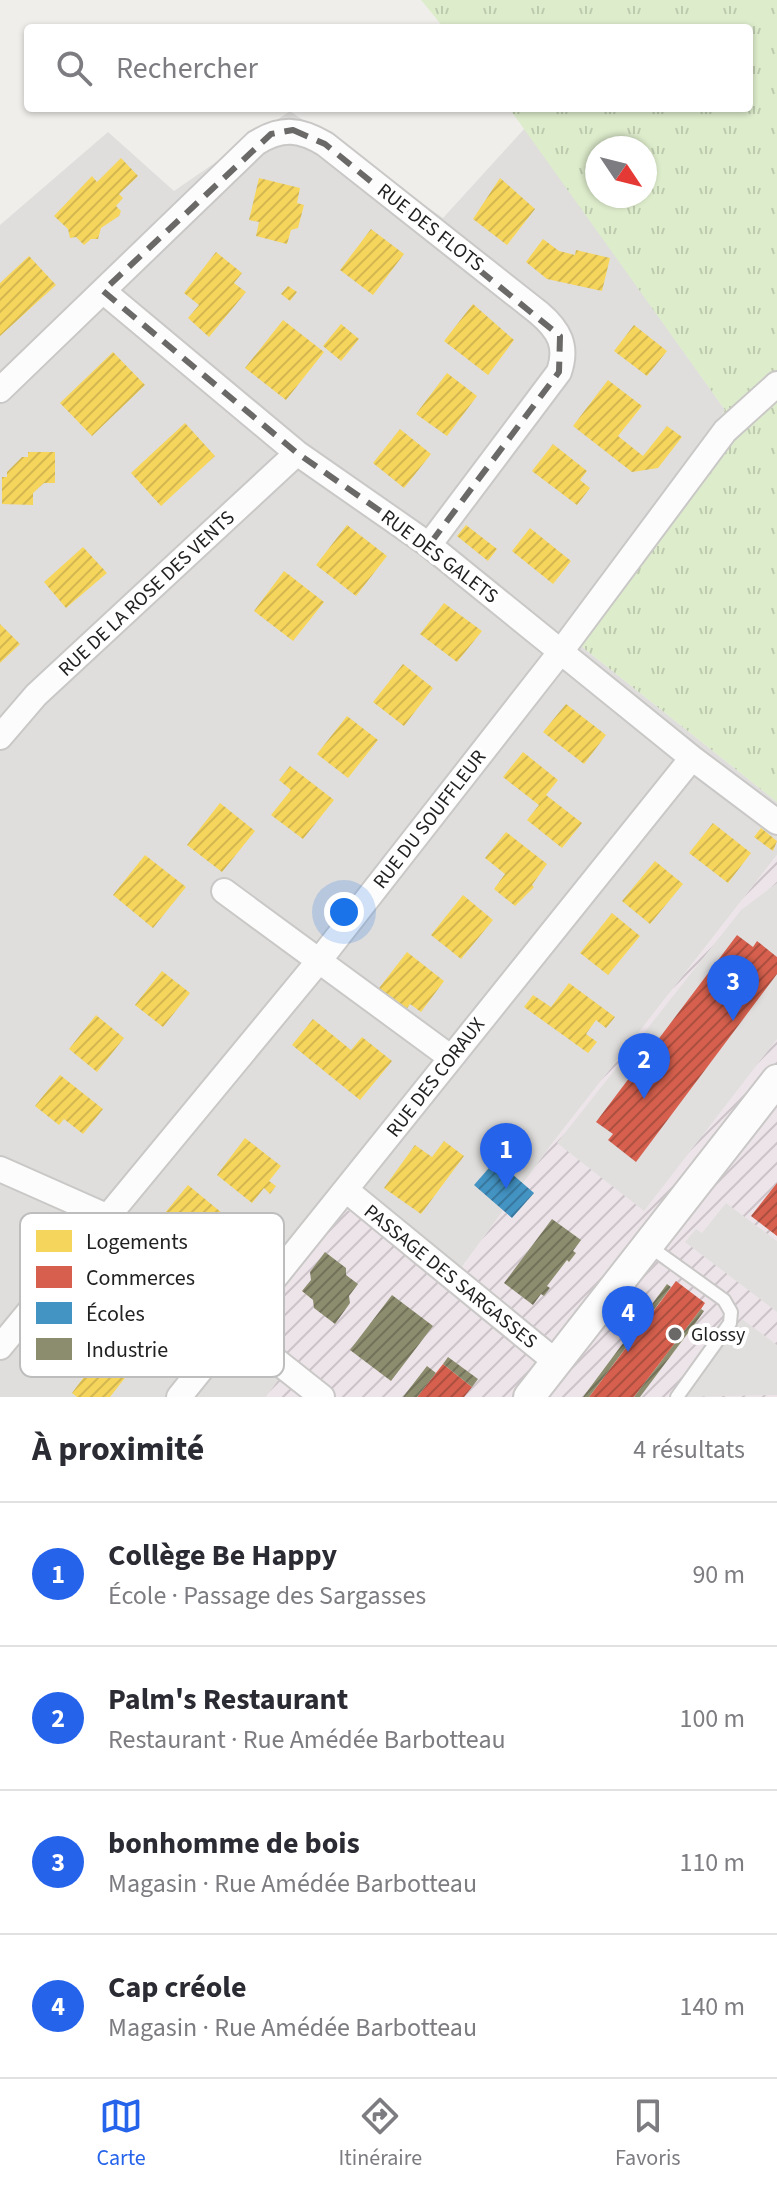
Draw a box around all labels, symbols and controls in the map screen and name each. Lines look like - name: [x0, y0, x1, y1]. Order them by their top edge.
- search box: [24, 24, 753, 112]
- icon: search: [52, 46, 96, 90]
- text: Rechercher: [116, 47, 258, 90]
- north arrow: [585, 136, 657, 208]
- street label: RUE DES FLOTS: [371, 177, 490, 278]
- street label: RUE DES GALETS: [375, 503, 504, 610]
- street label: RUE DE LA ROSE DES VENTS: [52, 504, 241, 683]
- street label: RUE DU SOUFFLEUR: [367, 744, 493, 895]
- your location: [324, 892, 364, 932]
- pin: 3: [707, 955, 759, 1021]
- street label: RUE DES CORAUX: [380, 1012, 492, 1143]
- pin: 2: [618, 1033, 670, 1099]
- pin: 1: [480, 1123, 532, 1189]
- street label: PASSAGE DES SARGASSES: [358, 1198, 543, 1356]
- legend: [20, 1213, 284, 1377]
- text: Logements: [86, 1226, 188, 1258]
- text: Commerces: [86, 1262, 195, 1294]
- pin: 4: [602, 1286, 654, 1352]
- text: Écoles: [86, 1298, 145, 1330]
- place label: Glossy: [691, 1321, 746, 1349]
- marker: Glossy: [666, 1325, 684, 1343]
- text: Industrie: [86, 1334, 168, 1366]
- text: À proximité: [32, 1425, 204, 1474]
- text: 4 résultats: [633, 1431, 745, 1468]
- text: Collège Be Happy: [108, 1534, 337, 1577]
- text: 1: [51, 1556, 65, 1593]
- text: 90 m: [692, 1556, 745, 1593]
- text: École · Passage des Sargasses: [108, 1577, 426, 1614]
- text: Palm's Restaurant: [108, 1678, 348, 1721]
- text: 2: [51, 1700, 65, 1737]
- text: 100 m: [679, 1700, 745, 1737]
- text: Restaurant · Rue Amédée Barbotteau: [108, 1721, 506, 1758]
- text: bonhomme de bois: [108, 1822, 360, 1865]
- text: 3: [51, 1844, 65, 1881]
- text: 110 m: [679, 1844, 745, 1881]
- text: Magasin · Rue Amédée Barbotteau: [108, 1865, 477, 1902]
- text: Cap créole: [108, 1966, 246, 2009]
- text: 4: [51, 1988, 65, 2025]
- text: 140 m: [679, 1988, 745, 2025]
- text: Magasin · Rue Amédée Barbotteau: [108, 2009, 477, 2046]
- tab: Carte: [96, 2094, 146, 2174]
- tab: Itinéraire: [339, 2094, 422, 2174]
- tab: Favoris: [615, 2094, 681, 2174]

